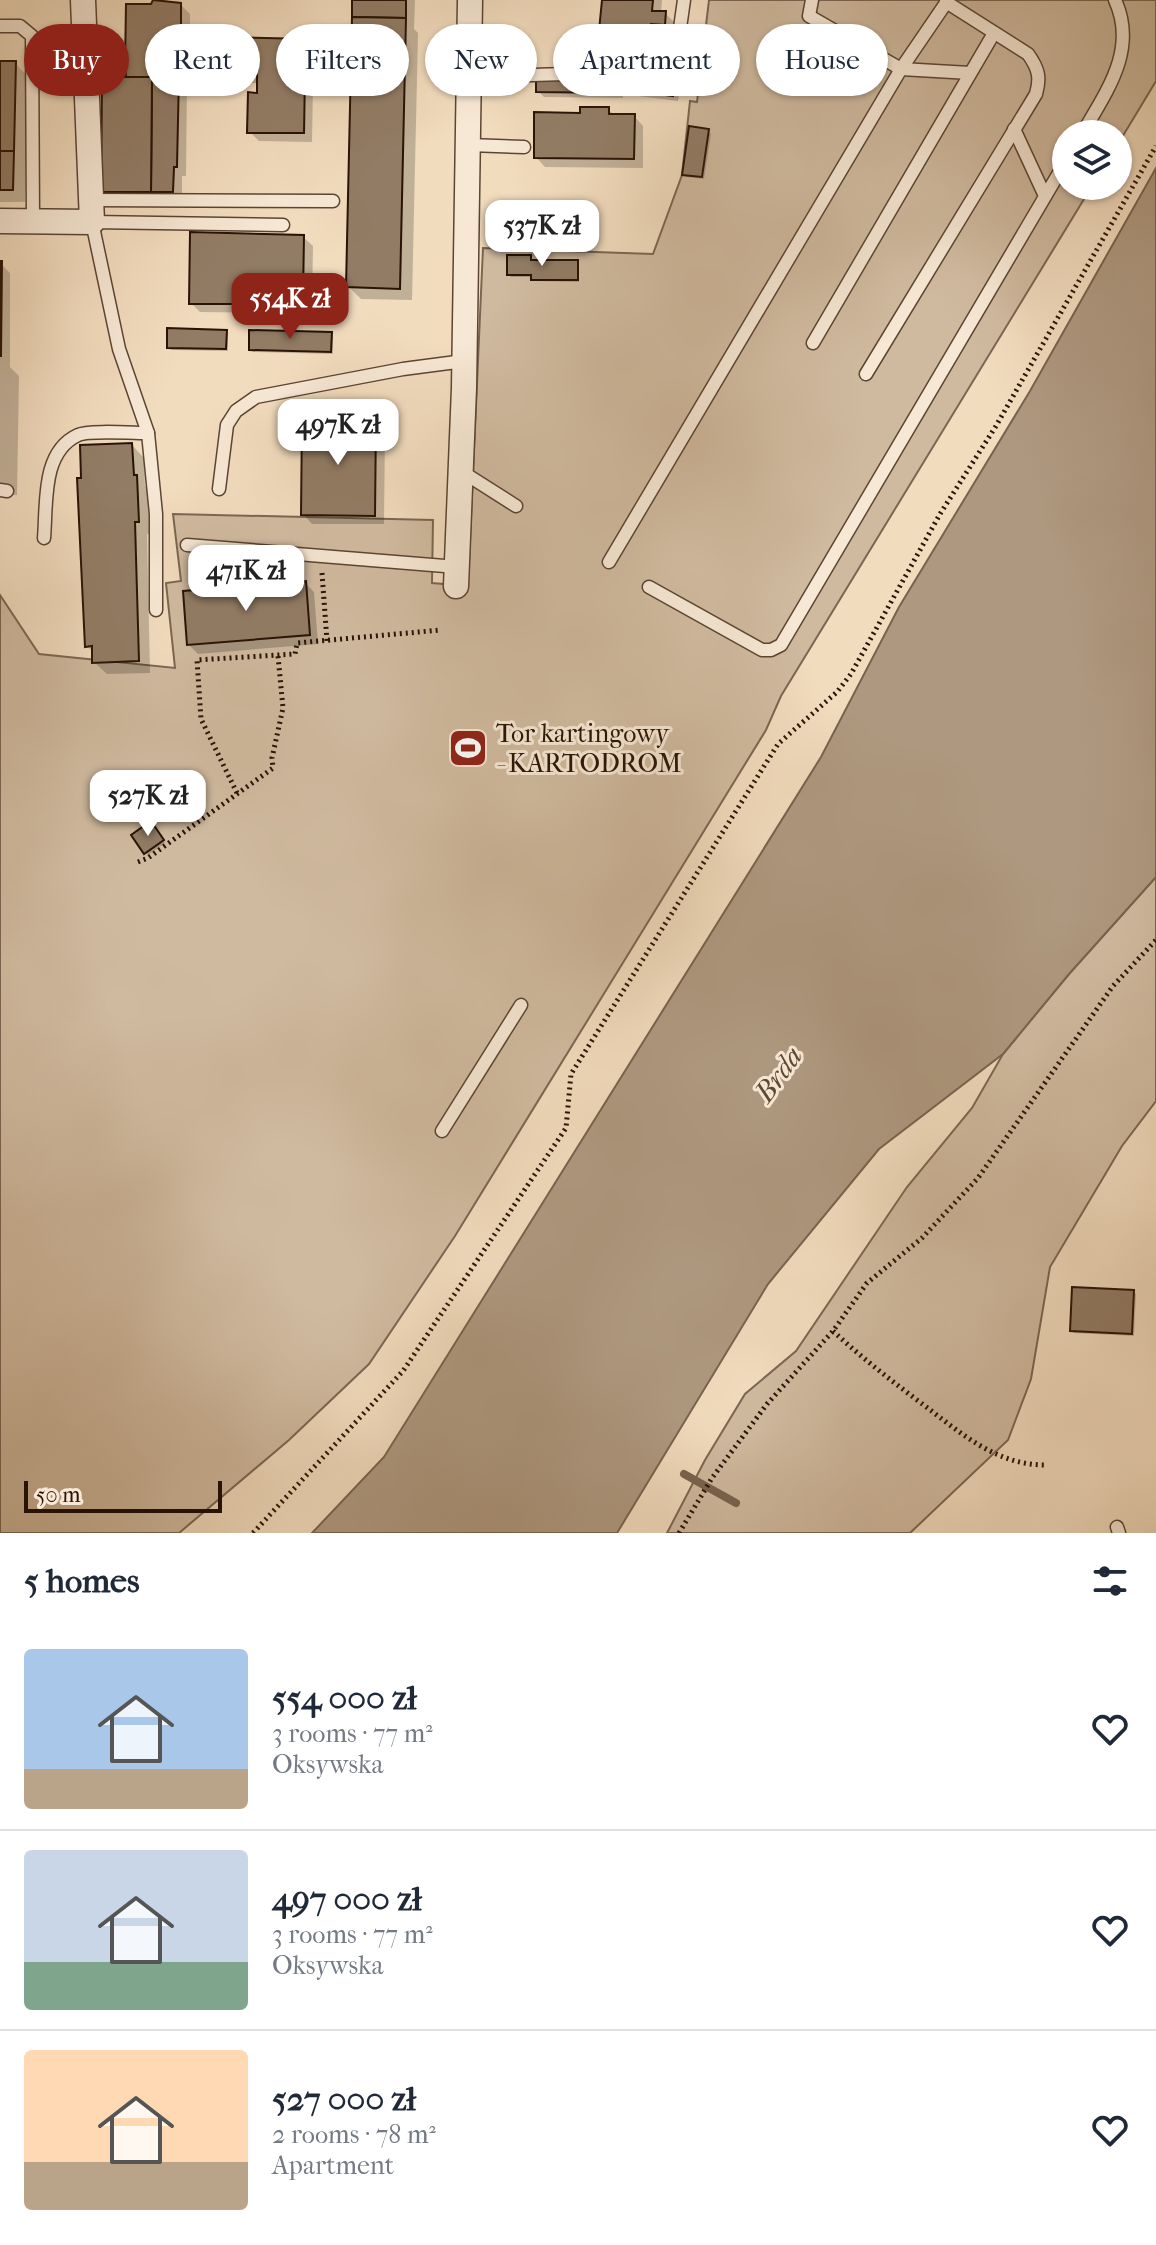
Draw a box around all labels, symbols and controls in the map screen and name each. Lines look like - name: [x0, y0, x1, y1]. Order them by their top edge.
- chip: Buy: [24, 24, 129, 96]
- chip: Rent: [145, 24, 260, 96]
- chip: Filters: [276, 24, 409, 96]
- chip: New: [425, 24, 537, 96]
- chip: Apartment: [553, 24, 740, 96]
- chip: House: [756, 24, 888, 96]
- map controls: [1052, 120, 1132, 200]
- button: layers: [1052, 120, 1132, 200]
- pin: 537K zł: [468, 200, 616, 268]
- text: 537K zł: [503, 210, 581, 241]
- pin: 554K zł: [216, 273, 364, 341]
- text: 554K zł: [250, 283, 330, 314]
- pin: 497K zł: [264, 399, 412, 467]
- text: 497K zł: [296, 409, 380, 440]
- pin: 471K zł: [172, 545, 320, 613]
- text: 471K zł: [206, 555, 286, 586]
- place label: Tor kartingowy - KARTODROM: [496, 718, 682, 779]
- sports icon: Tor kartingowy - KARTODROM: [447, 727, 489, 769]
- pin: 527K zł: [74, 770, 222, 838]
- text: 527K zł: [108, 780, 188, 811]
- water label: Brda: [746, 1040, 809, 1110]
- scale bar: [24, 1477, 222, 1513]
- text: 50 m: [36, 1482, 81, 1508]
- icon: filters: [1088, 1559, 1132, 1603]
- text: 5 homes: [24, 1561, 139, 1601]
- text: 554 000 zł: [272, 1678, 417, 1718]
- icon: home: [88, 1681, 184, 1777]
- icon: heart: [1088, 1707, 1132, 1751]
- text: 3 rooms · 77 m²: [272, 1718, 433, 1749]
- text: Oksywska: [272, 1749, 383, 1780]
- text: 497 000 zł: [272, 1879, 422, 1919]
- icon: home: [88, 1882, 184, 1978]
- icon: heart: [1088, 1908, 1132, 1952]
- text: 3 rooms · 77 m²: [272, 1919, 433, 1950]
- text: Oksywska: [272, 1950, 383, 1981]
- text: 527 000 zł: [272, 2079, 416, 2119]
- icon: home: [88, 2082, 184, 2178]
- icon: heart: [1088, 2108, 1132, 2152]
- text: 2 rooms · 78 m²: [272, 2119, 436, 2150]
- text: Apartment: [272, 2150, 394, 2181]

